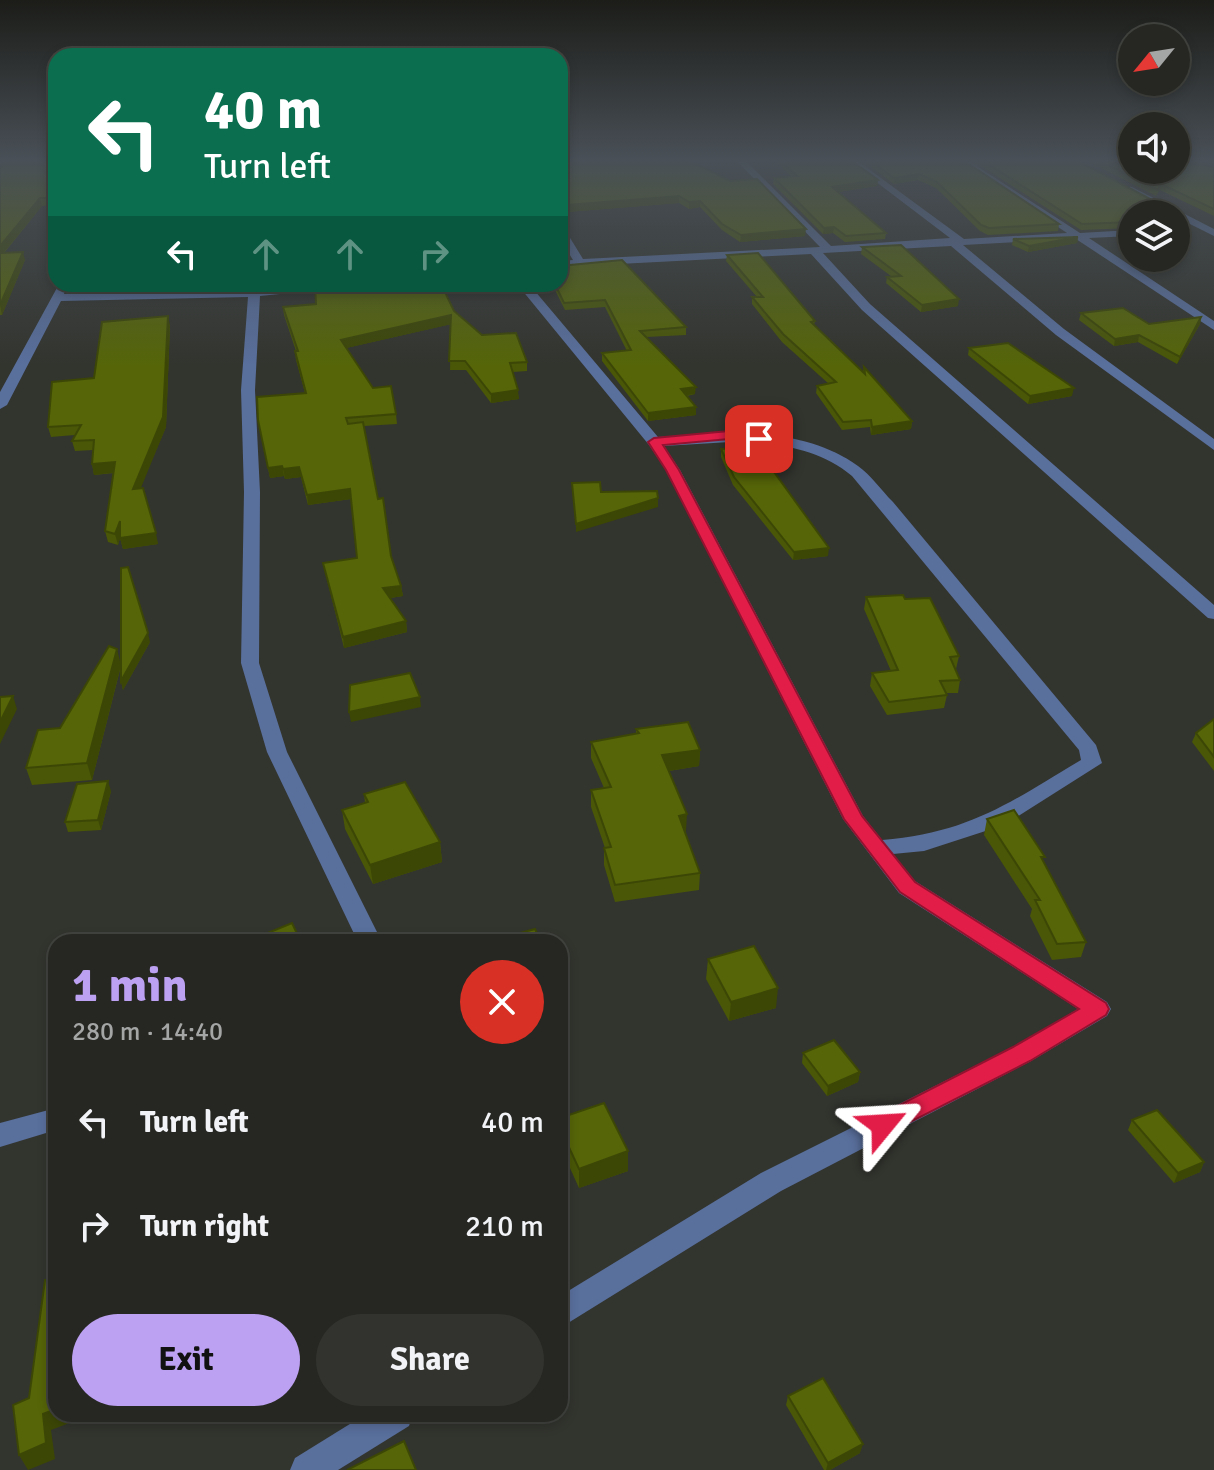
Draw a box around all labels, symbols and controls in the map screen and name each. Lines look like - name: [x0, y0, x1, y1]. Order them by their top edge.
- north arrow: [1118, 24, 1190, 96]
- map controls: [1118, 24, 1190, 272]
- text: 40 m: [204, 75, 322, 144]
- icon: left: [72, 80, 176, 184]
- button: sound: [1118, 112, 1190, 184]
- text: Turn left: [204, 144, 331, 189]
- button: layers: [1118, 200, 1190, 272]
- icon: left: [160, 232, 204, 276]
- icon: ahead: [244, 232, 288, 276]
- icon: ahead: [328, 232, 372, 276]
- icon: right: [412, 232, 456, 276]
- pin: [725, 405, 793, 473]
- icon: arrive: [737, 417, 781, 461]
- text: 1 min: [72, 956, 188, 1015]
- button: close: [460, 960, 544, 1044]
- text: 280 m · 14:40: [72, 1016, 223, 1048]
- position arrow: [841, 1083, 925, 1167]
- icon: left: [72, 1100, 116, 1144]
- text: Turn left: [140, 1104, 249, 1141]
- text: 40 m: [481, 1104, 544, 1141]
- icon: right: [72, 1204, 116, 1248]
- text: Turn right: [140, 1208, 269, 1245]
- text: 210 m: [465, 1208, 544, 1245]
- button: Exit: [72, 1314, 300, 1406]
- button: Share: [316, 1314, 544, 1406]

